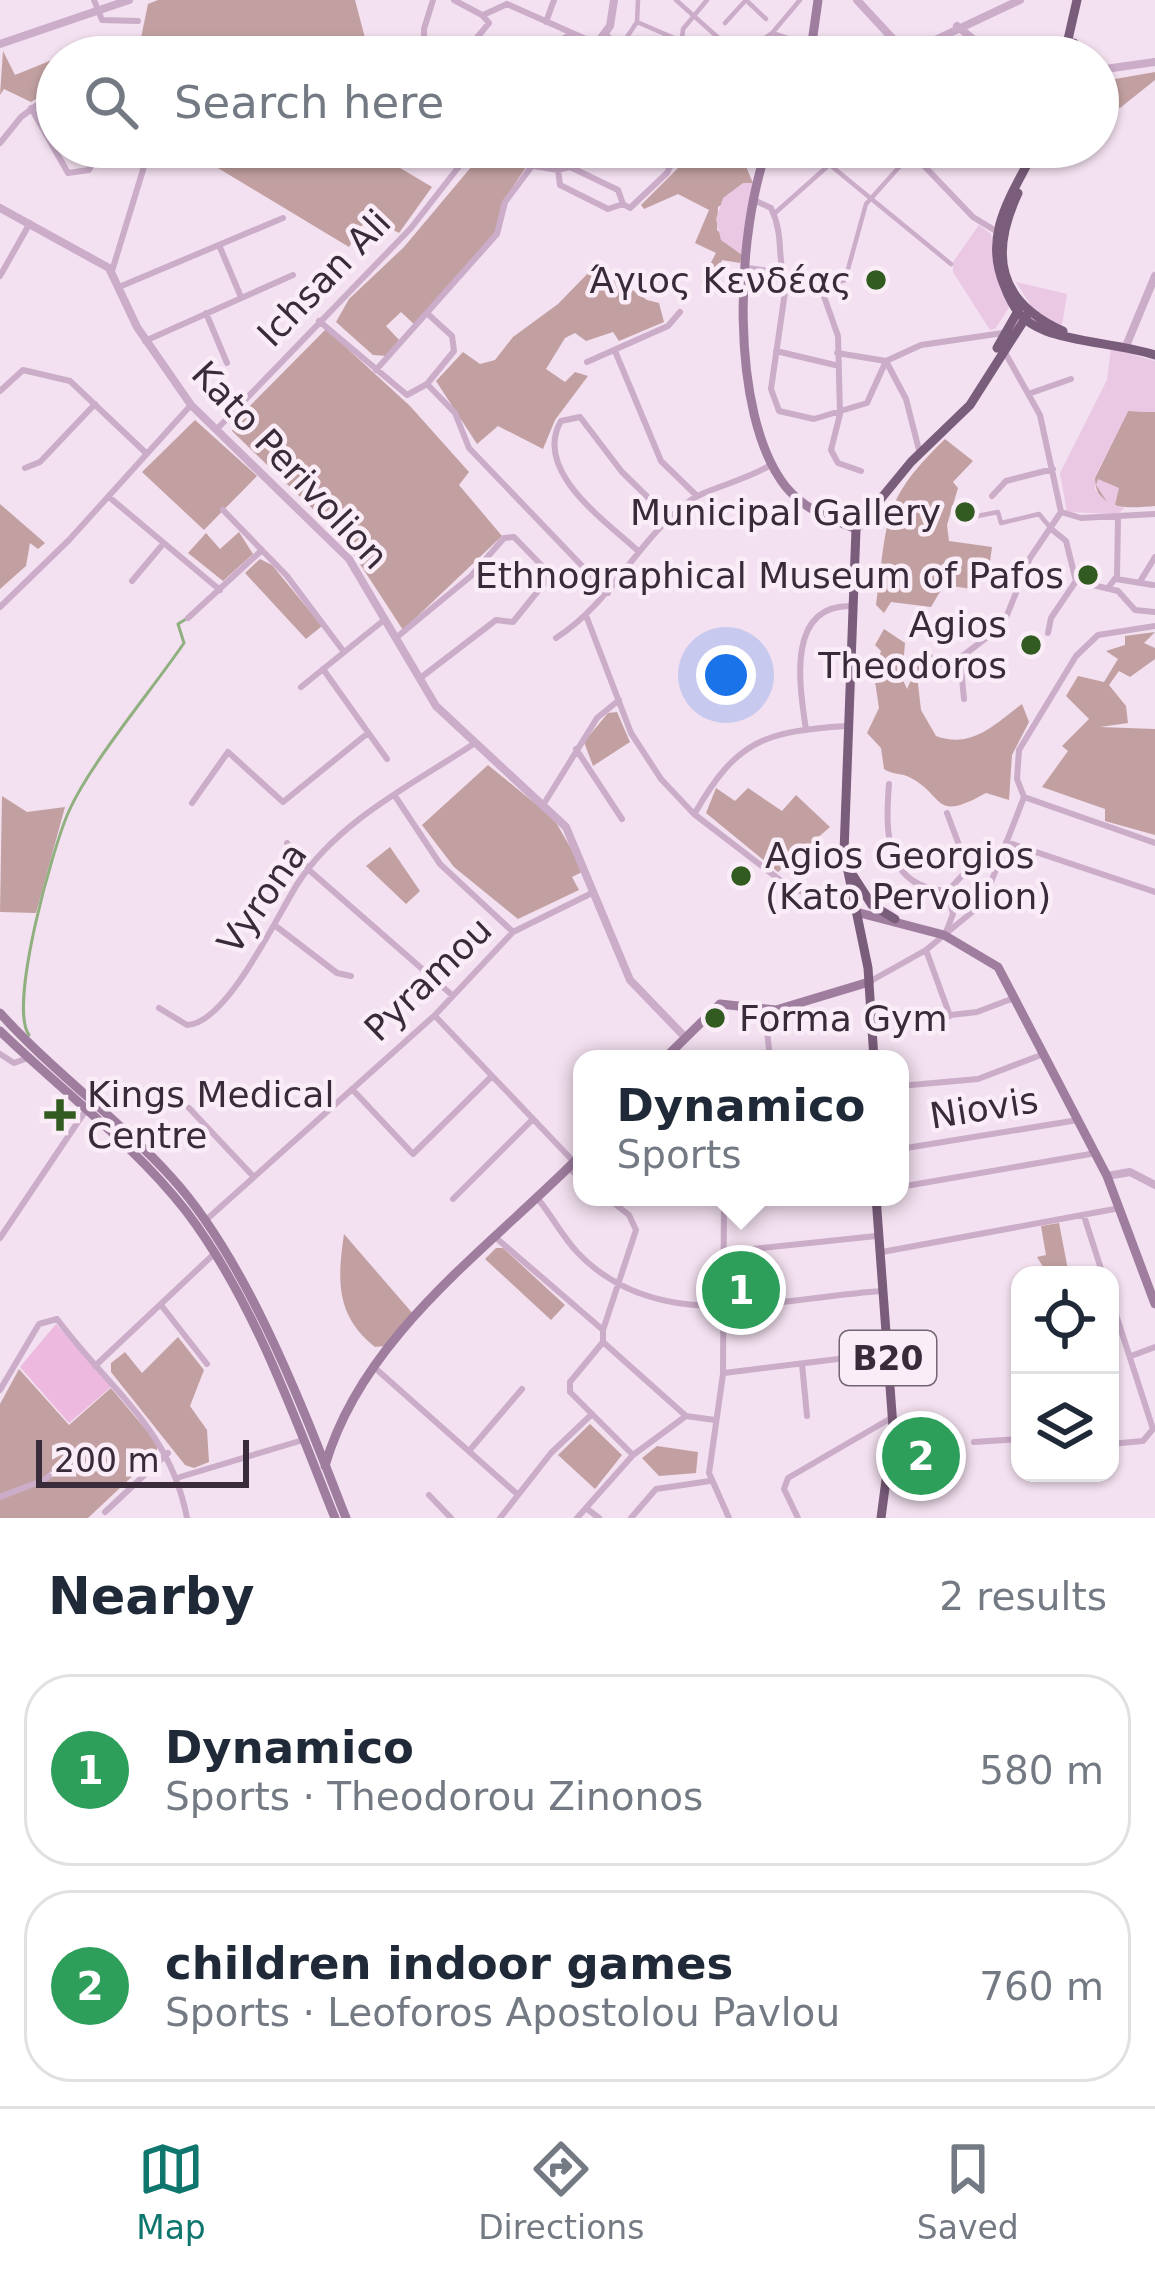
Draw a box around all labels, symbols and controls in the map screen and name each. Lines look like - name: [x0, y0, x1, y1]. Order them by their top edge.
- search box: [36, 36, 1119, 168]
- icon: search: [78, 69, 144, 135]
- text: Search here: [174, 76, 444, 129]
- street label: Ichsan Ali: [249, 202, 399, 354]
- place label: Άγιος Κενδέας: [589, 260, 852, 301]
- marker: Άγιος Κενδέας: [863, 267, 889, 293]
- street label: Kato Perivolion: [184, 353, 396, 577]
- place label: Municipal Gallery: [630, 492, 941, 533]
- marker: Municipal Gallery: [952, 499, 978, 525]
- place label: Ethnographical Museum of Pafos: [475, 555, 1064, 596]
- marker: Ethnographical Museum of Pafos: [1075, 562, 1101, 588]
- place label: Agios Theodoros: [817, 604, 1007, 686]
- marker: Agios Theodoros: [1018, 632, 1044, 658]
- your location: [696, 645, 756, 705]
- street label: Vyrona: [209, 835, 315, 961]
- place label: Agios Georgios (Kato Pervolion): [765, 835, 1051, 917]
- marker: Agios Georgios (Kato Pervolion): [728, 863, 754, 889]
- street label: Pyramou: [356, 909, 500, 1049]
- place label: Forma Gym: [739, 998, 947, 1039]
- marker: Forma Gym: [702, 1005, 728, 1031]
- popup: [573, 1050, 909, 1206]
- place label: Kings Medical Centre: [87, 1074, 334, 1156]
- text: Dynamico: [617, 1079, 866, 1132]
- street label: Niovis: [927, 1079, 1041, 1137]
- marker: Kings Medical Centre: [44, 1099, 76, 1131]
- text: Sports: [617, 1132, 742, 1177]
- pin: 1: [702, 1245, 780, 1335]
- map controls: [1011, 1266, 1119, 1482]
- button: locate: [1011, 1266, 1119, 1374]
- road number: B20: [840, 1331, 936, 1385]
- button: layers: [1011, 1374, 1119, 1482]
- pin: 2: [882, 1411, 960, 1501]
- scale bar: [36, 1434, 249, 1487]
- text: 200 m: [54, 1441, 160, 1480]
- text: Nearby: [48, 1567, 255, 1626]
- text: 2 results: [939, 1574, 1107, 1619]
- text: Dynamico: [165, 1721, 414, 1774]
- text: 1: [76, 1748, 104, 1793]
- text: 580 m: [979, 1748, 1104, 1793]
- text: Sports · Theodorou Zinonos: [165, 1774, 703, 1819]
- text: children indoor games: [165, 1937, 733, 1990]
- text: 2: [76, 1964, 104, 2009]
- text: 760 m: [979, 1964, 1104, 2009]
- text: Sports · Leoforos Apostolou Pavlou: [165, 1990, 840, 2035]
- tab: Map: [136, 2136, 206, 2247]
- tab: Directions: [478, 2136, 644, 2247]
- tab: Saved: [917, 2136, 1019, 2247]

